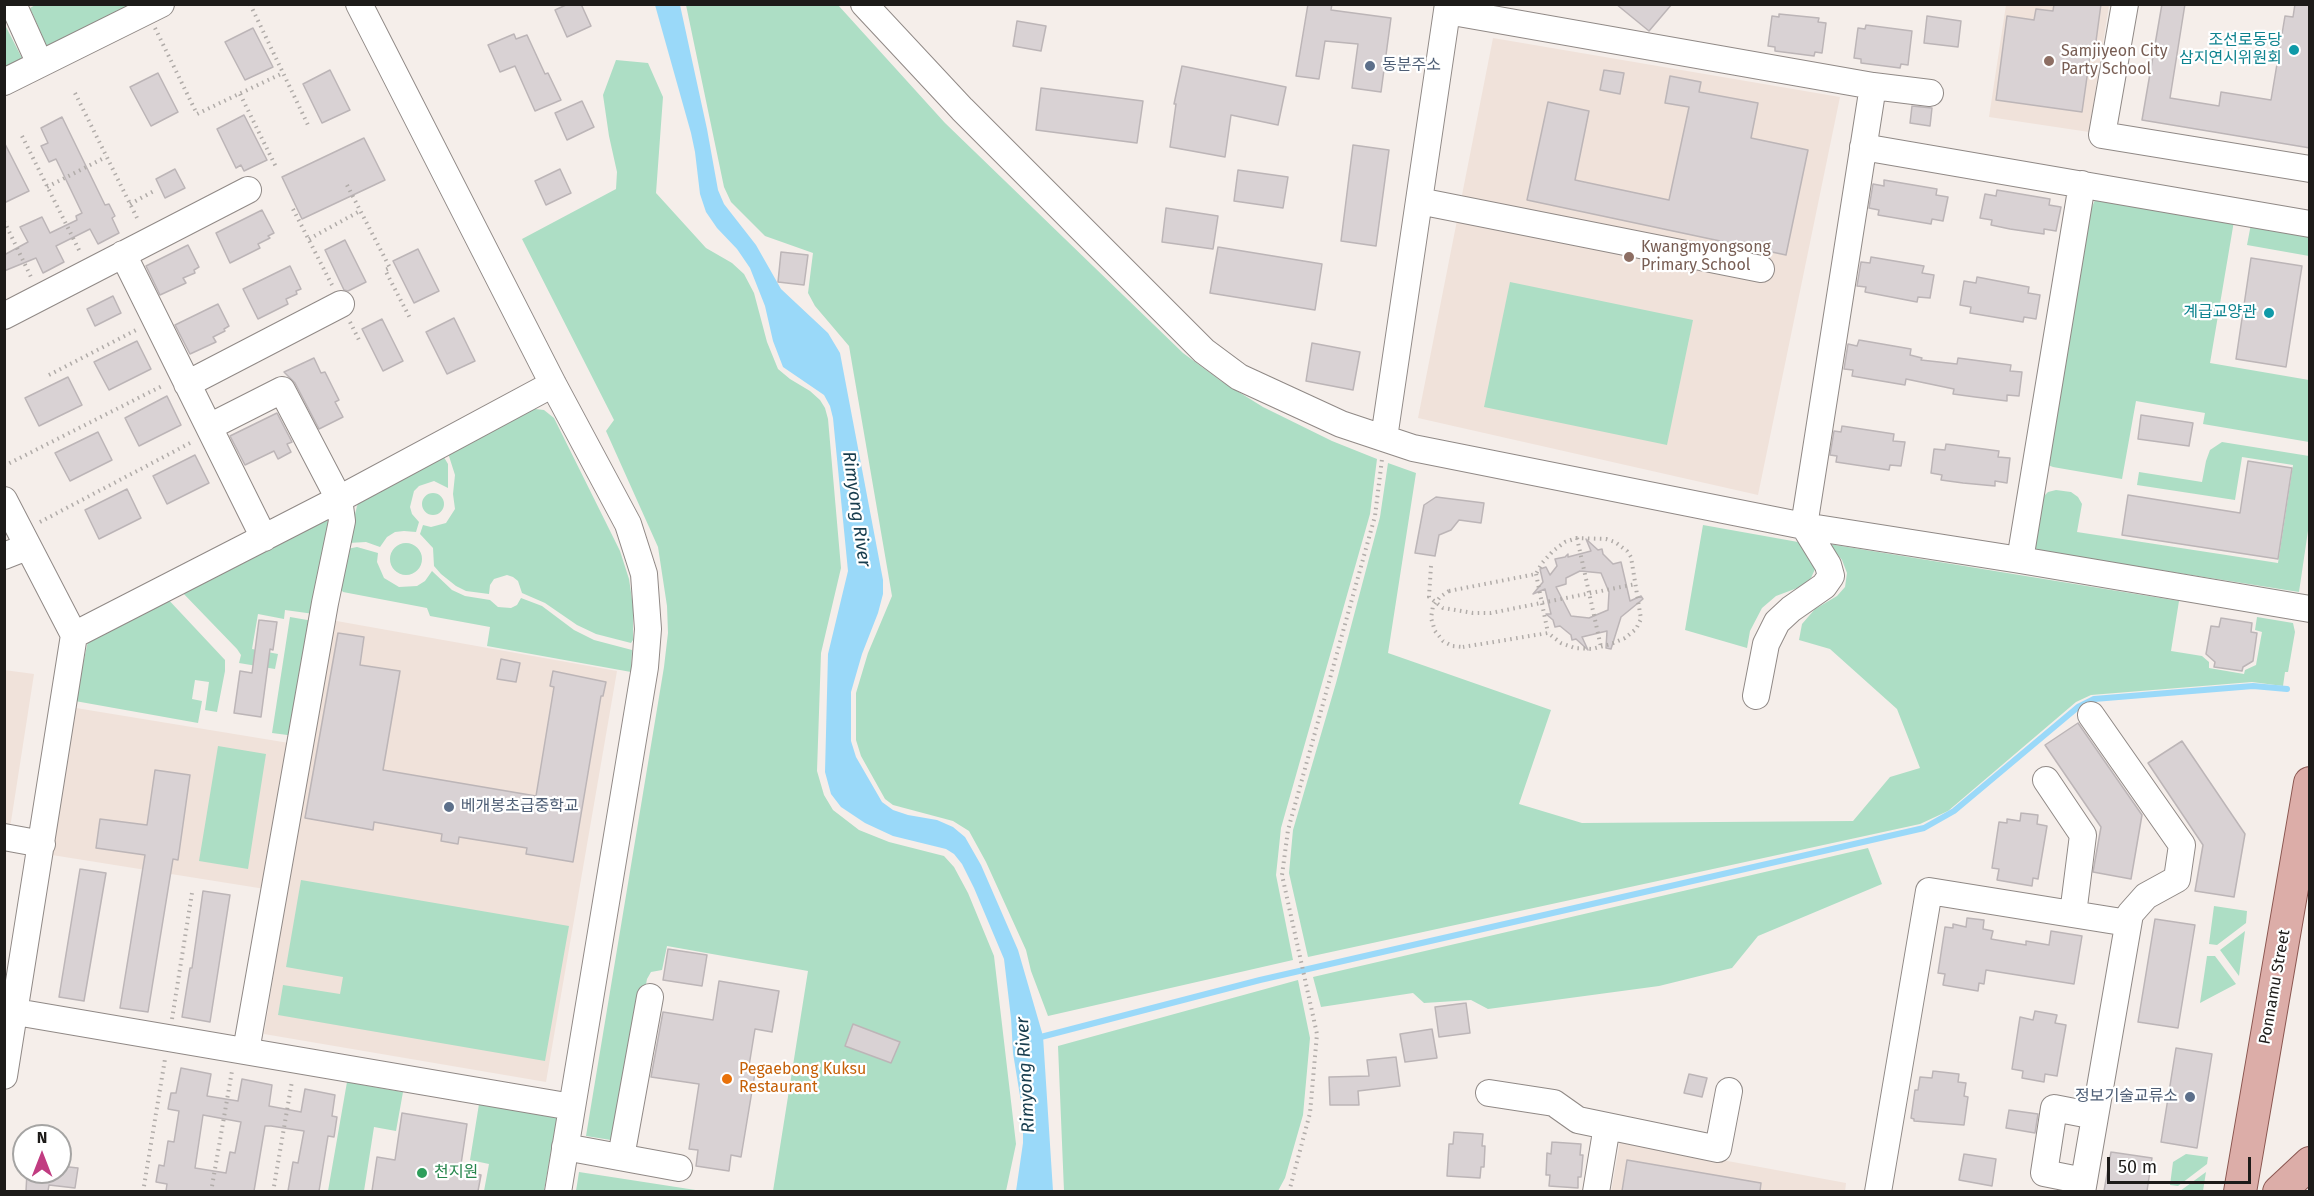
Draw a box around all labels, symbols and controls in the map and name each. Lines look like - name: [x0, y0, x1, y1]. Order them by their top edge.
- place label: 조선로동당 삼지연시위원회: [2179, 31, 2282, 69]
- place label: Samjiyeon City Party School: [2061, 42, 2168, 80]
- marker: 조선로동당 삼지연시위원회: [2287, 43, 2301, 57]
- marker: Samjiyeon City Party School: [2042, 54, 2056, 68]
- place label: 동분주소: [1382, 56, 1441, 76]
- marker: 동분주소: [1363, 59, 1377, 73]
- place label: Kwangmyongsong Primary School: [1641, 238, 1771, 276]
- marker: Kwangmyongsong Primary School: [1622, 250, 1636, 264]
- place label: 계급교양관: [2183, 303, 2257, 323]
- marker: 계급교양관: [2262, 306, 2276, 320]
- water label: Rimyong River: [837, 450, 875, 568]
- place label: 베개봉초급중학교: [461, 797, 579, 817]
- marker: 베개봉초급중학교: [442, 800, 456, 814]
- street label: Ponnamu Street: [2255, 928, 2295, 1046]
- water label: Rimyong River: [1012, 1016, 1040, 1134]
- place label: Pegaebong Kuksu Restaurant: [739, 1060, 866, 1098]
- marker: Pegaebong Kuksu Restaurant: [720, 1072, 734, 1086]
- place label: 정보기술교류소: [2075, 1087, 2178, 1107]
- marker: 정보기술교류소: [2183, 1090, 2197, 1104]
- north arrow: [12, 1124, 72, 1184]
- text: N: [37, 1128, 47, 1147]
- scale bar: [2110, 1145, 2254, 1183]
- text: 50 m: [2118, 1156, 2157, 1178]
- place label: 천지원: [434, 1163, 478, 1183]
- marker: 천지원: [415, 1166, 429, 1180]

